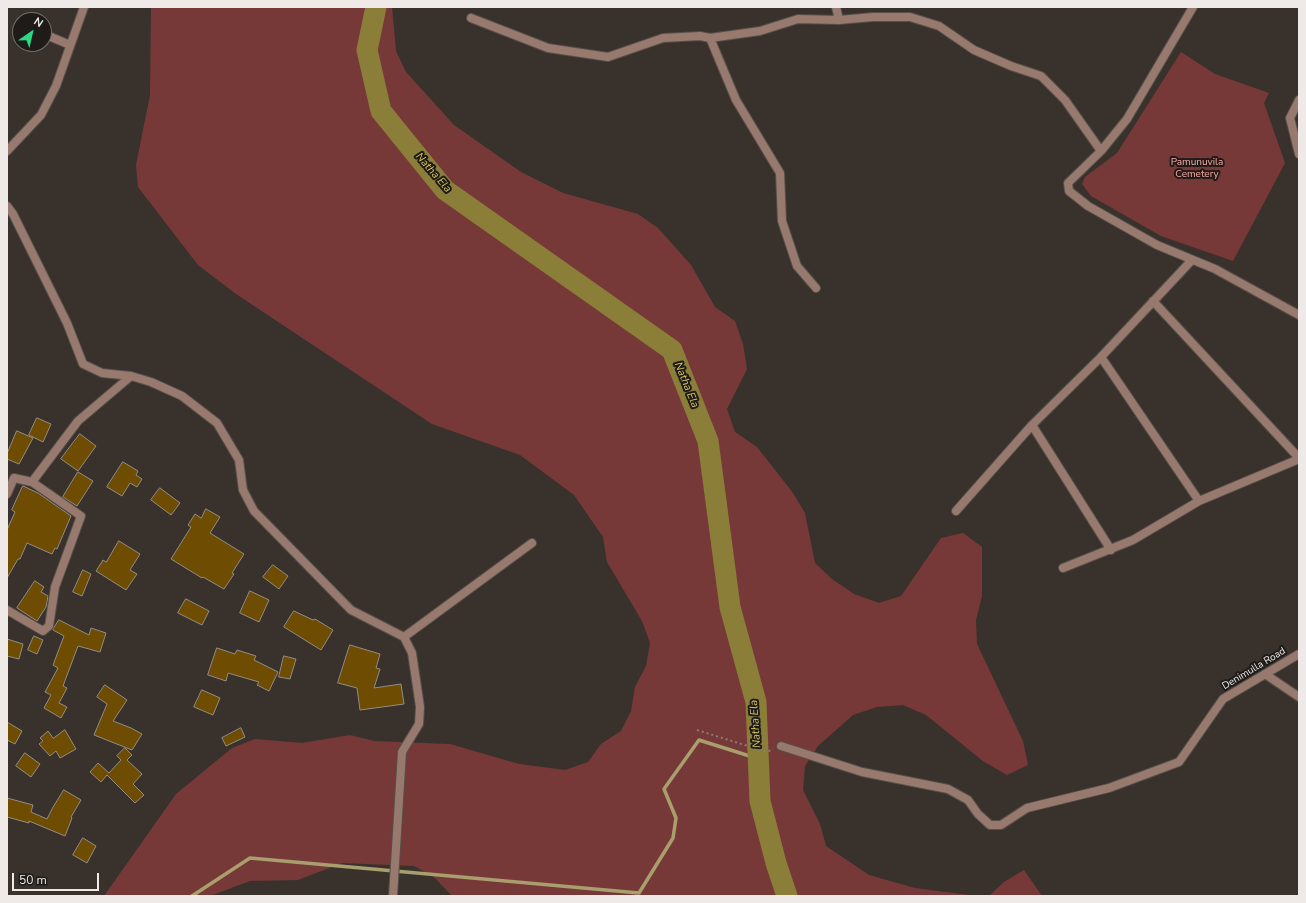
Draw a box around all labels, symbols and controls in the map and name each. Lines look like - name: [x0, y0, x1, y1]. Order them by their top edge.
- north arrow: [12, 12, 52, 52]
- text: N: [31, 14, 46, 31]
- water label: Natha Ela: [412, 150, 454, 196]
- park label: Pamunuvila Cemetery: [1171, 157, 1223, 180]
- water label: Natha Ela: [671, 360, 701, 410]
- street label: Denimulla Road: [1220, 645, 1288, 693]
- water label: Natha Ela: [748, 699, 764, 749]
- scale bar: [14, 865, 101, 891]
- text: 50 m: [19, 872, 47, 888]

